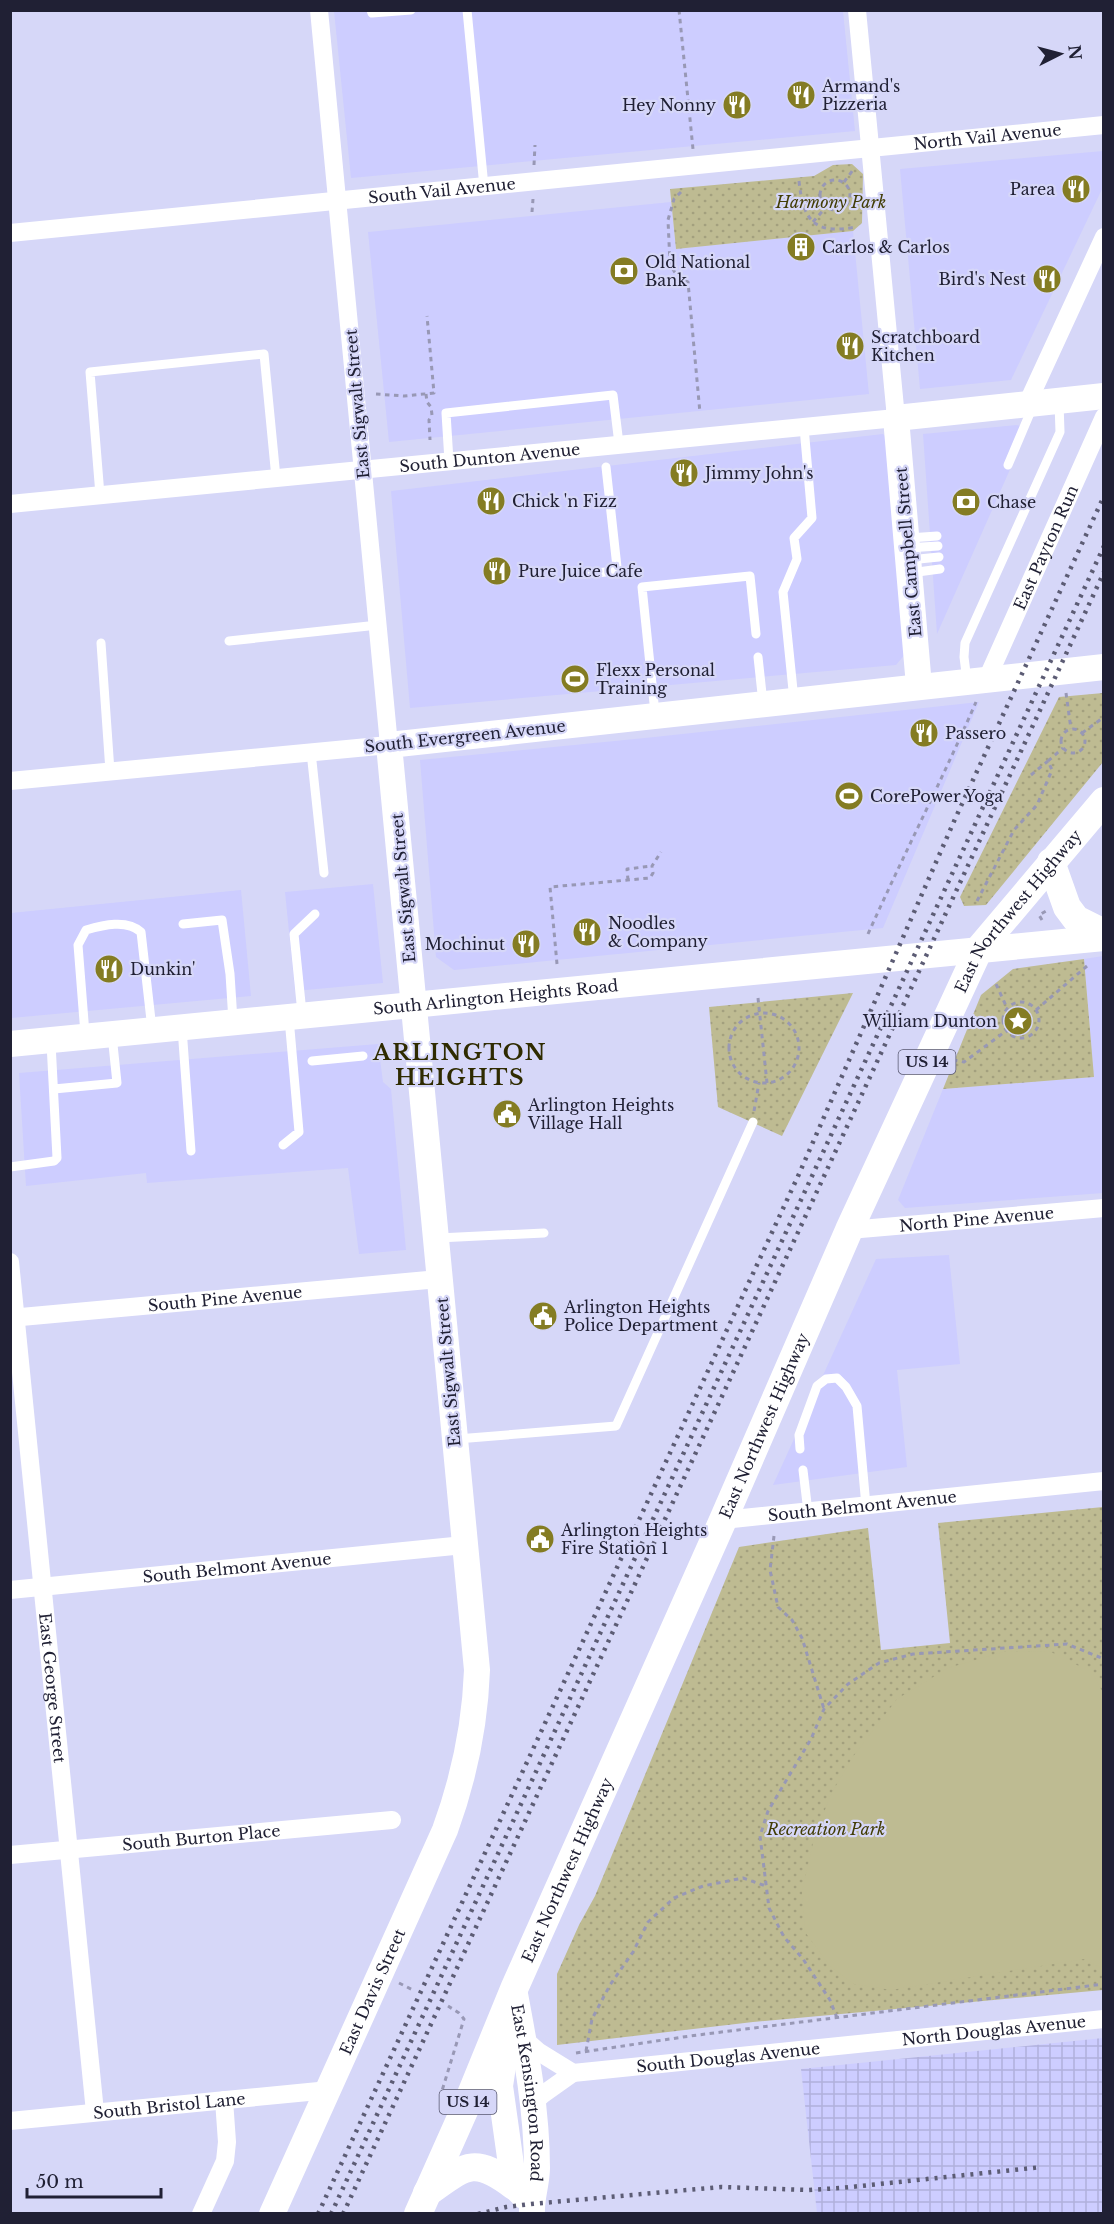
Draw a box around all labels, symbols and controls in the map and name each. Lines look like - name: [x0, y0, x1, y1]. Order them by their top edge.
- north arrow: [1030, 24, 1090, 84]
- text: N: [1064, 44, 1086, 61]
- place label: Armand's Pizzeria: [821, 76, 900, 114]
- restaurant icon: Armand's Pizzeria: [785, 79, 817, 111]
- restaurant icon: Hey Nonny: [721, 89, 753, 121]
- place label: Hey Nonny: [622, 95, 717, 115]
- street label: North Vail Avenue: [912, 119, 1062, 154]
- street label: South Vail Avenue: [367, 173, 517, 208]
- restaurant icon: Parea: [1060, 173, 1092, 205]
- place label: Parea: [1010, 179, 1055, 199]
- park label: Harmony Park: [775, 192, 886, 212]
- building icon: Carlos & Carlos: [785, 231, 817, 263]
- place label: Carlos & Carlos: [822, 237, 950, 257]
- place label: Old National Bank: [645, 252, 750, 290]
- bank icon: Old National Bank: [608, 255, 640, 287]
- restaurant icon: Bird's Nest: [1031, 263, 1063, 295]
- place label: Bird's Nest: [938, 269, 1026, 289]
- place label: Scratchboard Kitchen: [871, 327, 980, 365]
- street label: East Sigwalt Street: [340, 328, 374, 480]
- restaurant icon: Scratchboard Kitchen: [834, 330, 866, 362]
- street label: South Dunton Avenue: [398, 439, 581, 476]
- restaurant icon: Jimmy John's: [668, 457, 700, 489]
- place label: Jimmy John's: [703, 463, 813, 483]
- street label: East Campbell Street: [891, 466, 925, 638]
- street label: East Payton Run: [1009, 482, 1082, 613]
- restaurant icon: Chick 'n Fizz: [475, 485, 507, 517]
- bank icon: Chase: [950, 486, 982, 518]
- place label: Chick 'n Fizz: [512, 491, 617, 511]
- place label: Chase: [987, 492, 1036, 512]
- restaurant icon: Pure Juice Cafe: [481, 555, 513, 587]
- place label: Pure Juice Cafe: [518, 561, 643, 581]
- place label: Flexx Personal Training: [596, 660, 715, 698]
- sports icon: Flexx Personal Training: [559, 663, 591, 695]
- street label: South Evergreen Avenue: [364, 715, 566, 757]
- restaurant icon: Passero: [908, 717, 940, 749]
- place label: Passero: [945, 723, 1006, 743]
- sports icon: CorePower Yoga: [833, 780, 865, 812]
- place label: CorePower Yoga: [870, 786, 1003, 806]
- street label: East Sigwalt Street: [386, 812, 420, 964]
- street label: East Northwest Highway: [950, 825, 1086, 996]
- place label: Noodles & Company: [608, 913, 709, 951]
- restaurant icon: Noodles & Company: [571, 916, 603, 948]
- restaurant icon: Mochinut: [510, 928, 542, 960]
- place label: Mochinut: [425, 934, 505, 954]
- restaurant icon: Dunkin': [93, 953, 125, 985]
- place label: Dunkin': [130, 959, 195, 979]
- street label: South Arlington Heights Road: [372, 975, 619, 1019]
- place icon: William Dunton: [1002, 1005, 1034, 1037]
- place label: William Dunton: [862, 1011, 997, 1031]
- district label: ARLINGTON HEIGHTS: [372, 1039, 547, 1091]
- road number: US 14: [898, 1050, 956, 1074]
- place label: Arlington Heights Village Hall: [527, 1095, 674, 1133]
- public building icon: Arlington Heights Village Hall: [491, 1098, 523, 1130]
- street label: North Pine Avenue: [898, 1202, 1055, 1236]
- street label: South Pine Avenue: [147, 1281, 303, 1315]
- street label: East Sigwalt Street: [431, 1296, 465, 1448]
- place label: Arlington Heights Police Department: [563, 1297, 718, 1335]
- public building icon: Arlington Heights Police Department: [527, 1300, 559, 1332]
- street label: East Northwest Highway: [715, 1329, 813, 1522]
- street label: South Belmont Avenue: [767, 1486, 958, 1525]
- place label: Arlington Heights Fire Station 1: [560, 1520, 707, 1558]
- public building icon: Arlington Heights Fire Station 1: [524, 1523, 556, 1555]
- street label: South Belmont Avenue: [142, 1548, 332, 1587]
- street label: East George Street: [35, 1612, 70, 1764]
- street label: East Northwest Highway: [517, 1774, 617, 1966]
- park label: Recreation Park: [766, 1819, 885, 1839]
- street label: South Burton Place: [121, 1820, 281, 1855]
- street label: East Davis Street: [335, 1925, 409, 2058]
- street label: East Kensington Road: [507, 2002, 547, 2183]
- street label: North Douglas Avenue: [901, 2011, 1087, 2050]
- street label: South Douglas Avenue: [635, 2038, 821, 2076]
- street label: South Bristol Lane: [92, 2088, 246, 2123]
- road number: US 14: [440, 2090, 496, 2114]
- scale bar: [27, 2161, 160, 2199]
- text: 50 m: [36, 2171, 84, 2193]

